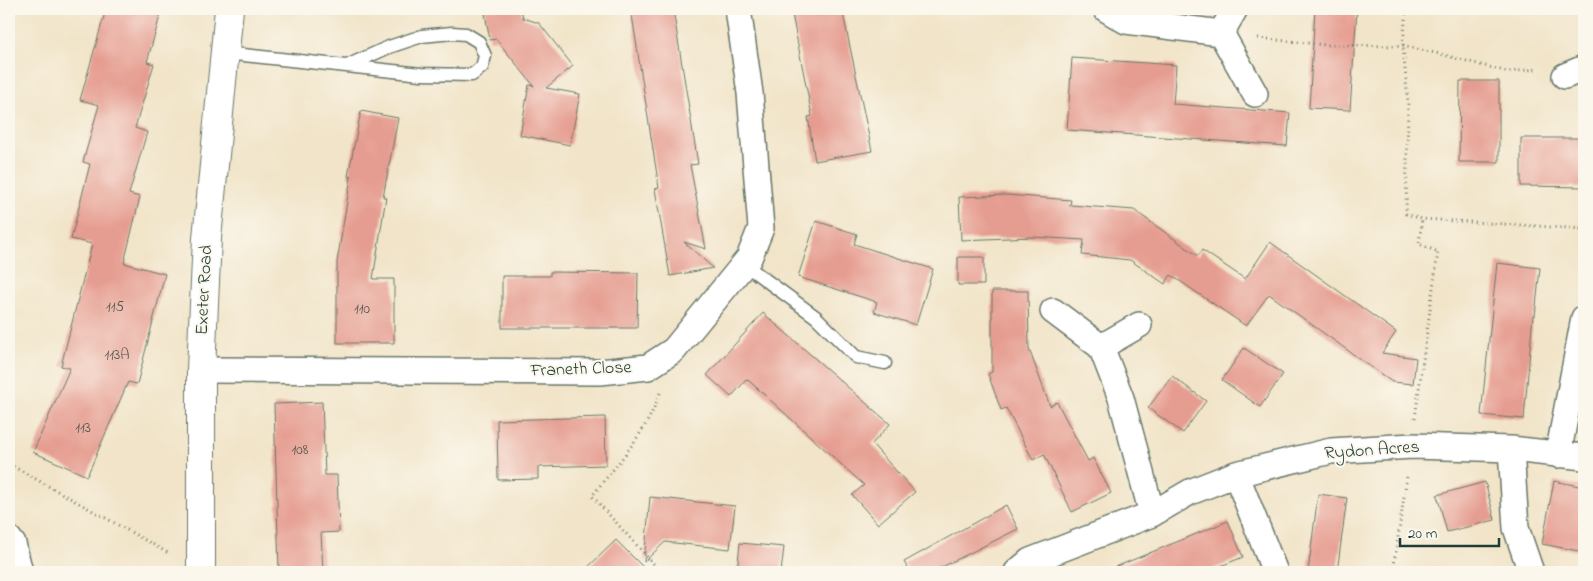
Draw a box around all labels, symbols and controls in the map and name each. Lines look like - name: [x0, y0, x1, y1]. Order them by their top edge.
- street label: Exeter Road: [190, 244, 220, 336]
- house number: 115: [106, 296, 124, 318]
- house number: 110: [354, 298, 371, 320]
- house number: 113A: [105, 344, 129, 366]
- street label: Franeth Close: [529, 355, 633, 385]
- house number: 113: [75, 417, 91, 439]
- street label: Rydon Acres: [1324, 435, 1420, 467]
- house number: 108: [292, 439, 309, 461]
- scale bar: [1400, 516, 1499, 548]
- text: 20 m: [1408, 523, 1438, 545]

